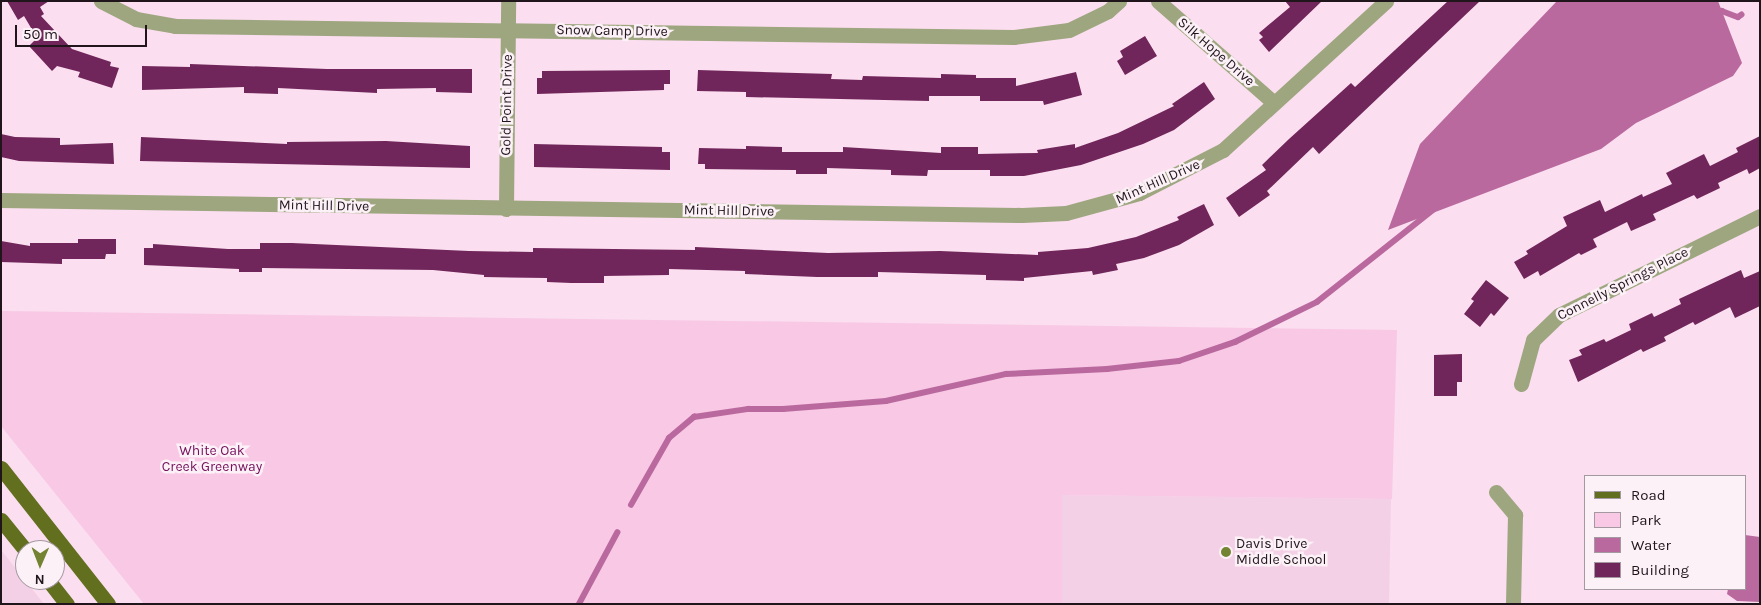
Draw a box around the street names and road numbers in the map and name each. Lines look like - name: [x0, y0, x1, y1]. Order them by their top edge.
- street label: Silk Hope Drive: [1174, 14, 1258, 90]
- street label: Snow Camp Drive: [556, 22, 668, 40]
- street label: Gold Point Drive: [498, 54, 516, 156]
- street label: Mint Hill Drive: [1113, 156, 1203, 208]
- street label: Mint Hill Drive: [279, 197, 369, 215]
- street label: Mint Hill Drive: [684, 202, 774, 220]
- street label: Connelly Springs Place: [1555, 244, 1691, 324]

